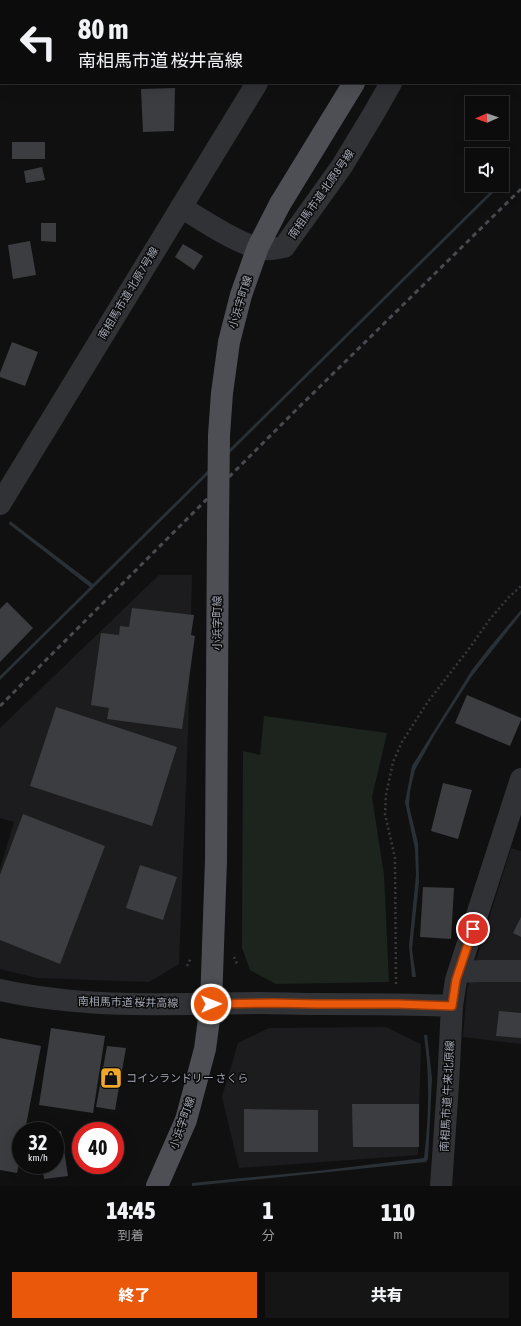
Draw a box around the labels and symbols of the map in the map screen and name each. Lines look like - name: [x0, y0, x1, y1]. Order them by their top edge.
- north arrow: [465, 96, 509, 140]
- street label: 南相馬市道 北原8号線: [286, 147, 356, 241]
- street label: 南相馬市道 北原7号線: [96, 245, 160, 341]
- street label: 小浜字町線: [226, 274, 254, 330]
- street label: 小浜字町線: [211, 596, 223, 651]
- pin: [456, 912, 490, 946]
- position arrow: [190, 983, 232, 1025]
- street label: 南相馬市道 桜井高線: [78, 995, 178, 1009]
- street label: 南相馬市道 牛来北原線: [438, 1040, 456, 1152]
- shop icon: コインランドリー さくら: [98, 1065, 124, 1091]
- place label: コインランドリー さくら: [126, 1072, 249, 1084]
- street label: 小浜字町線: [167, 1095, 197, 1151]
- speed limit sign: 40: [72, 1122, 124, 1174]

